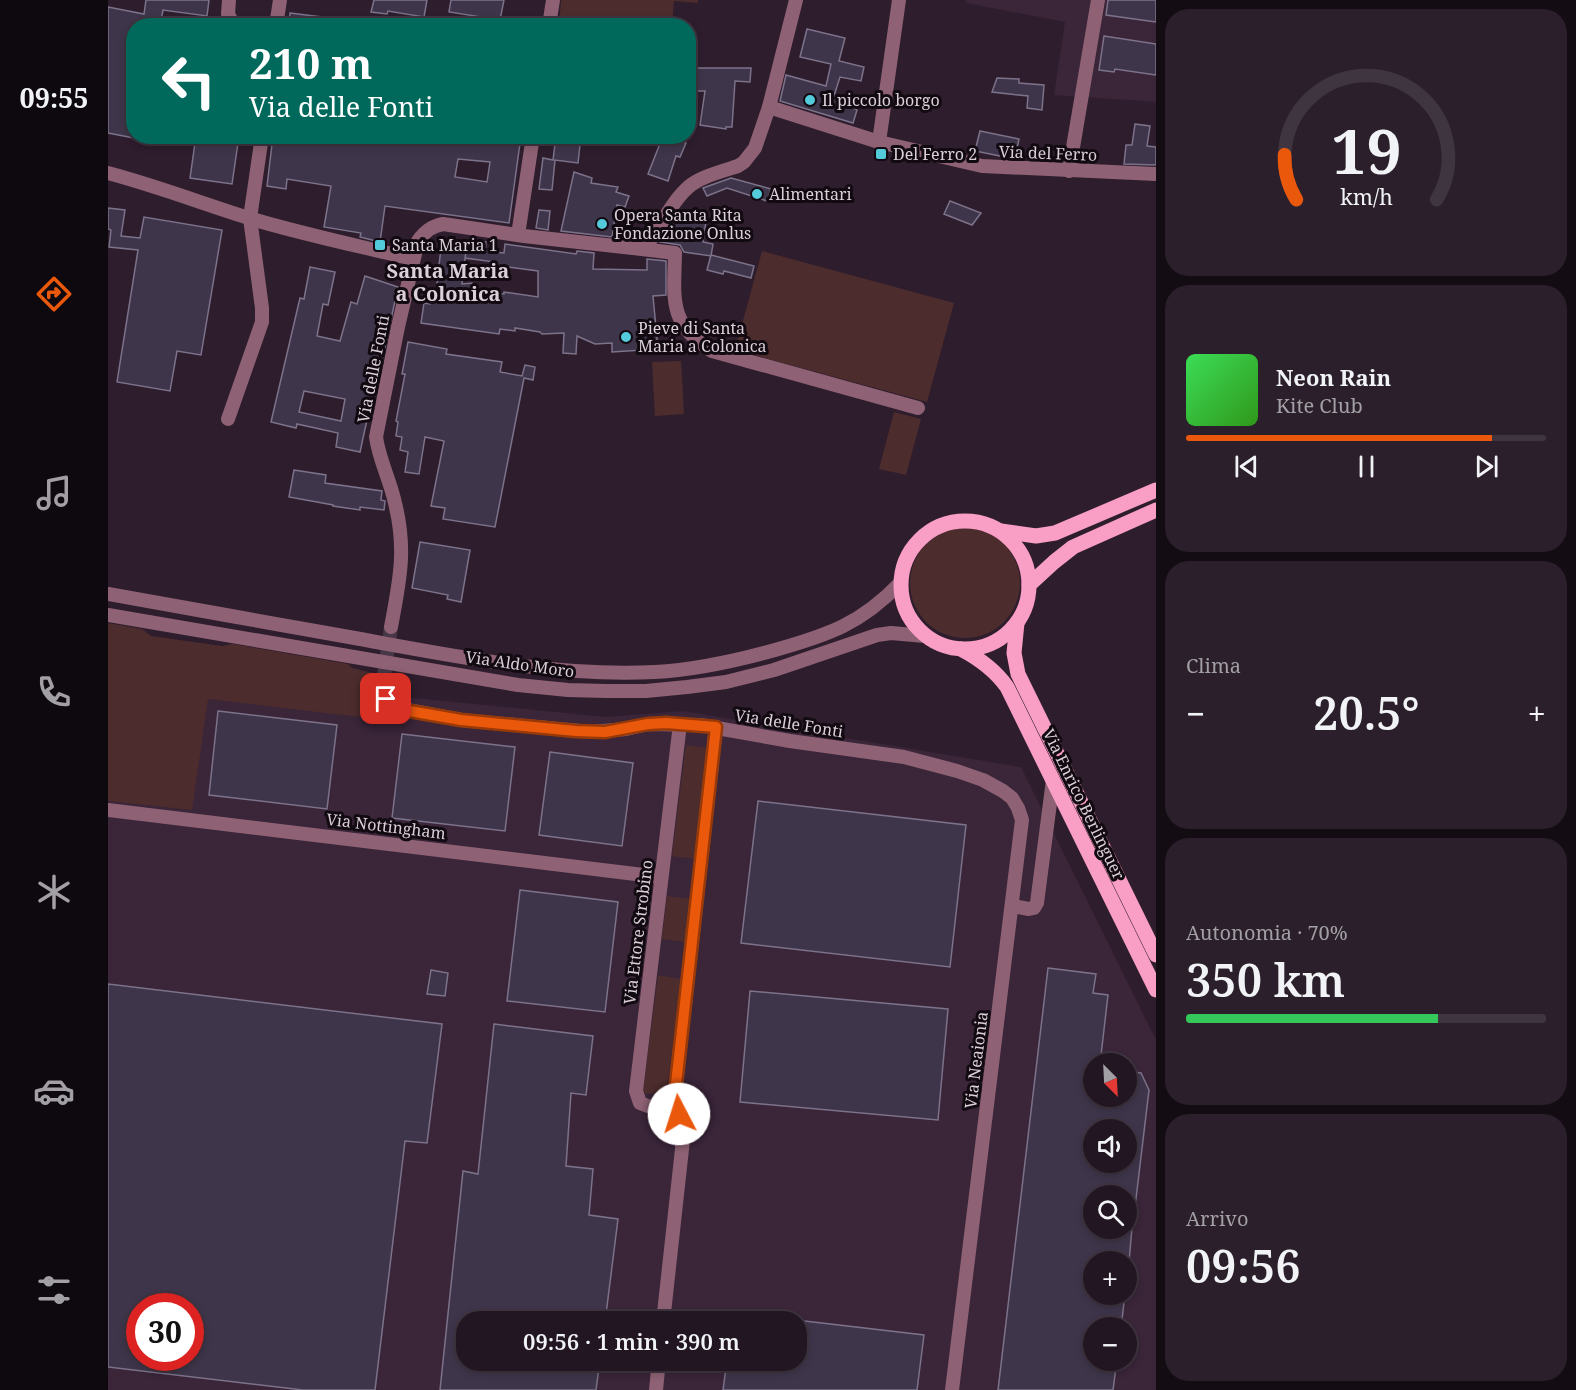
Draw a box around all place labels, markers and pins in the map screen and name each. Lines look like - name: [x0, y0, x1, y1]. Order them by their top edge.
- place label: Il piccolo borgo: [822, 89, 940, 111]
- marker: Il piccolo borgo: [803, 93, 817, 107]
- place label: Del Ferro 2: [893, 143, 977, 165]
- marker: Del Ferro 2: [874, 147, 888, 161]
- place label: Alimentari: [769, 183, 852, 205]
- marker: Alimentari: [750, 187, 764, 201]
- place label: Opera Santa Rita Fondazione Onlus: [614, 204, 751, 244]
- marker: Opera Santa Rita Fondazione Onlus: [595, 217, 609, 231]
- place label: Santa Maria 1: [392, 234, 498, 256]
- marker: Santa Maria 1: [373, 238, 387, 252]
- place label: Pieve di Santa Maria a Colonica: [638, 317, 767, 357]
- marker: Pieve di Santa Maria a Colonica: [619, 330, 633, 344]
- pin: [360, 673, 411, 724]

